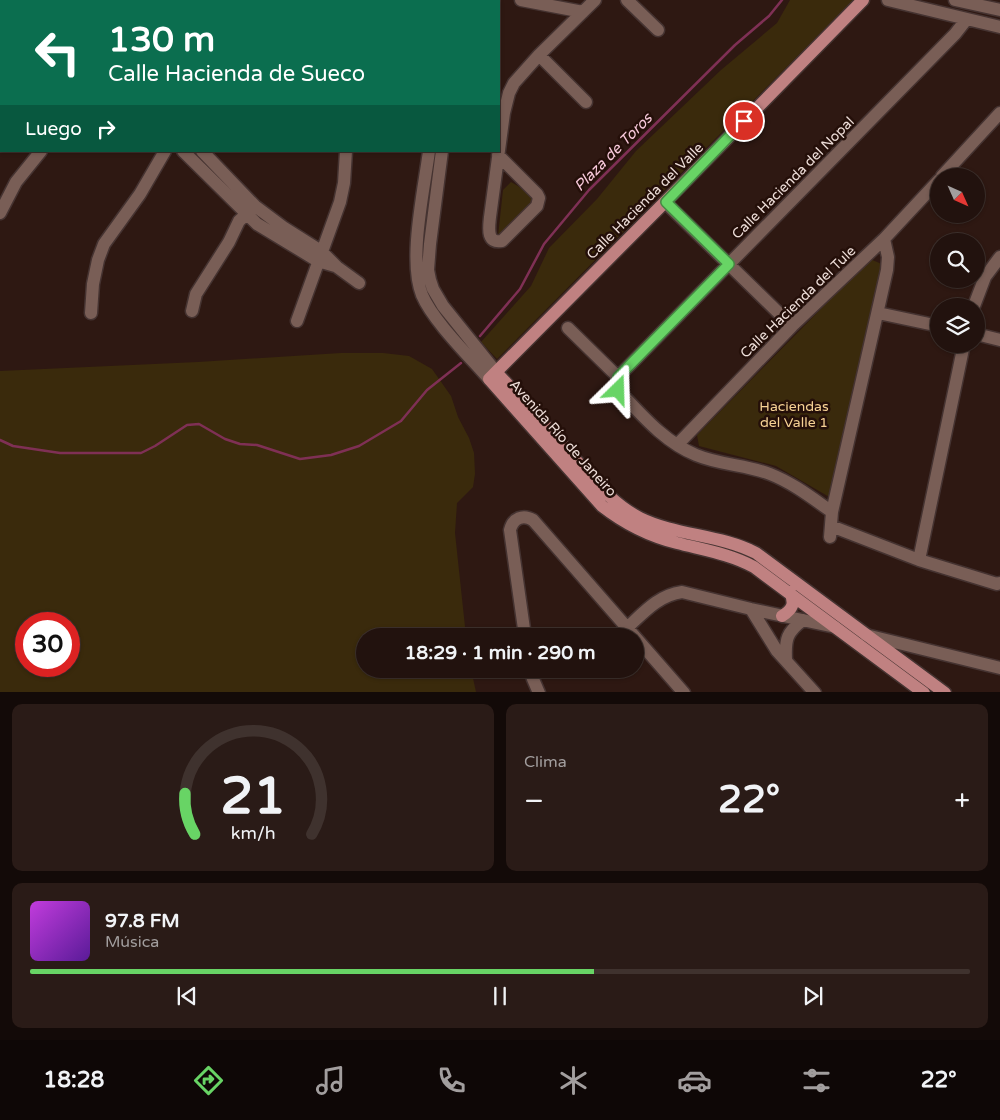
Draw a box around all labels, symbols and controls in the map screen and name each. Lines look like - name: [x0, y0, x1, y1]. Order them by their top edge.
- text: 130 m: [108, 19, 215, 61]
- icon: left: [25, 20, 90, 85]
- text: Calle Hacienda de Sueco: [108, 61, 365, 87]
- pin: [723, 100, 765, 142]
- icon: arrive: [730, 107, 758, 135]
- water label: Plaza de Toros: [570, 108, 657, 195]
- street label: Calle Hacienda del Nopal: [728, 113, 858, 243]
- icon: right: [92, 115, 120, 143]
- text: Luego: [25, 118, 82, 140]
- street label: Calle Hacienda del Valle: [583, 139, 707, 263]
- north arrow: [930, 168, 985, 222]
- map controls: [930, 168, 985, 353]
- button: search: [930, 233, 985, 288]
- street label: Calle Hacienda del Tule: [737, 242, 859, 362]
- button: layers: [930, 298, 985, 353]
- position arrow: [591, 363, 643, 415]
- street label: Avenida Río de Janeiro: [506, 376, 620, 500]
- park label: Haciendas del Valle 1: [759, 398, 829, 431]
- speed limit sign: 30: [15, 612, 80, 677]
- text: 18:29 · 1 min · 290 m: [404, 642, 596, 664]
- text: Clima: [524, 752, 567, 772]
- text: 21: [220, 765, 286, 828]
- text: 22°: [718, 777, 780, 823]
- text: −: [524, 784, 544, 818]
- text: +: [954, 784, 970, 818]
- text: km/h: [231, 823, 275, 844]
- text: 97.8 FM: [105, 910, 180, 932]
- text: Música: [105, 932, 159, 952]
- icon: previous: [173, 982, 201, 1010]
- icon: pause: [486, 982, 514, 1010]
- icon: next: [799, 982, 827, 1010]
- icon: directions: [191, 1063, 226, 1098]
- icon: music: [313, 1063, 348, 1098]
- icon: phone: [434, 1063, 469, 1098]
- icon: climate: [556, 1063, 591, 1098]
- icon: car: [677, 1063, 712, 1098]
- icon: filters: [799, 1063, 834, 1098]
- text: 18:28: [43, 1067, 104, 1093]
- text: 22°: [921, 1067, 957, 1093]

